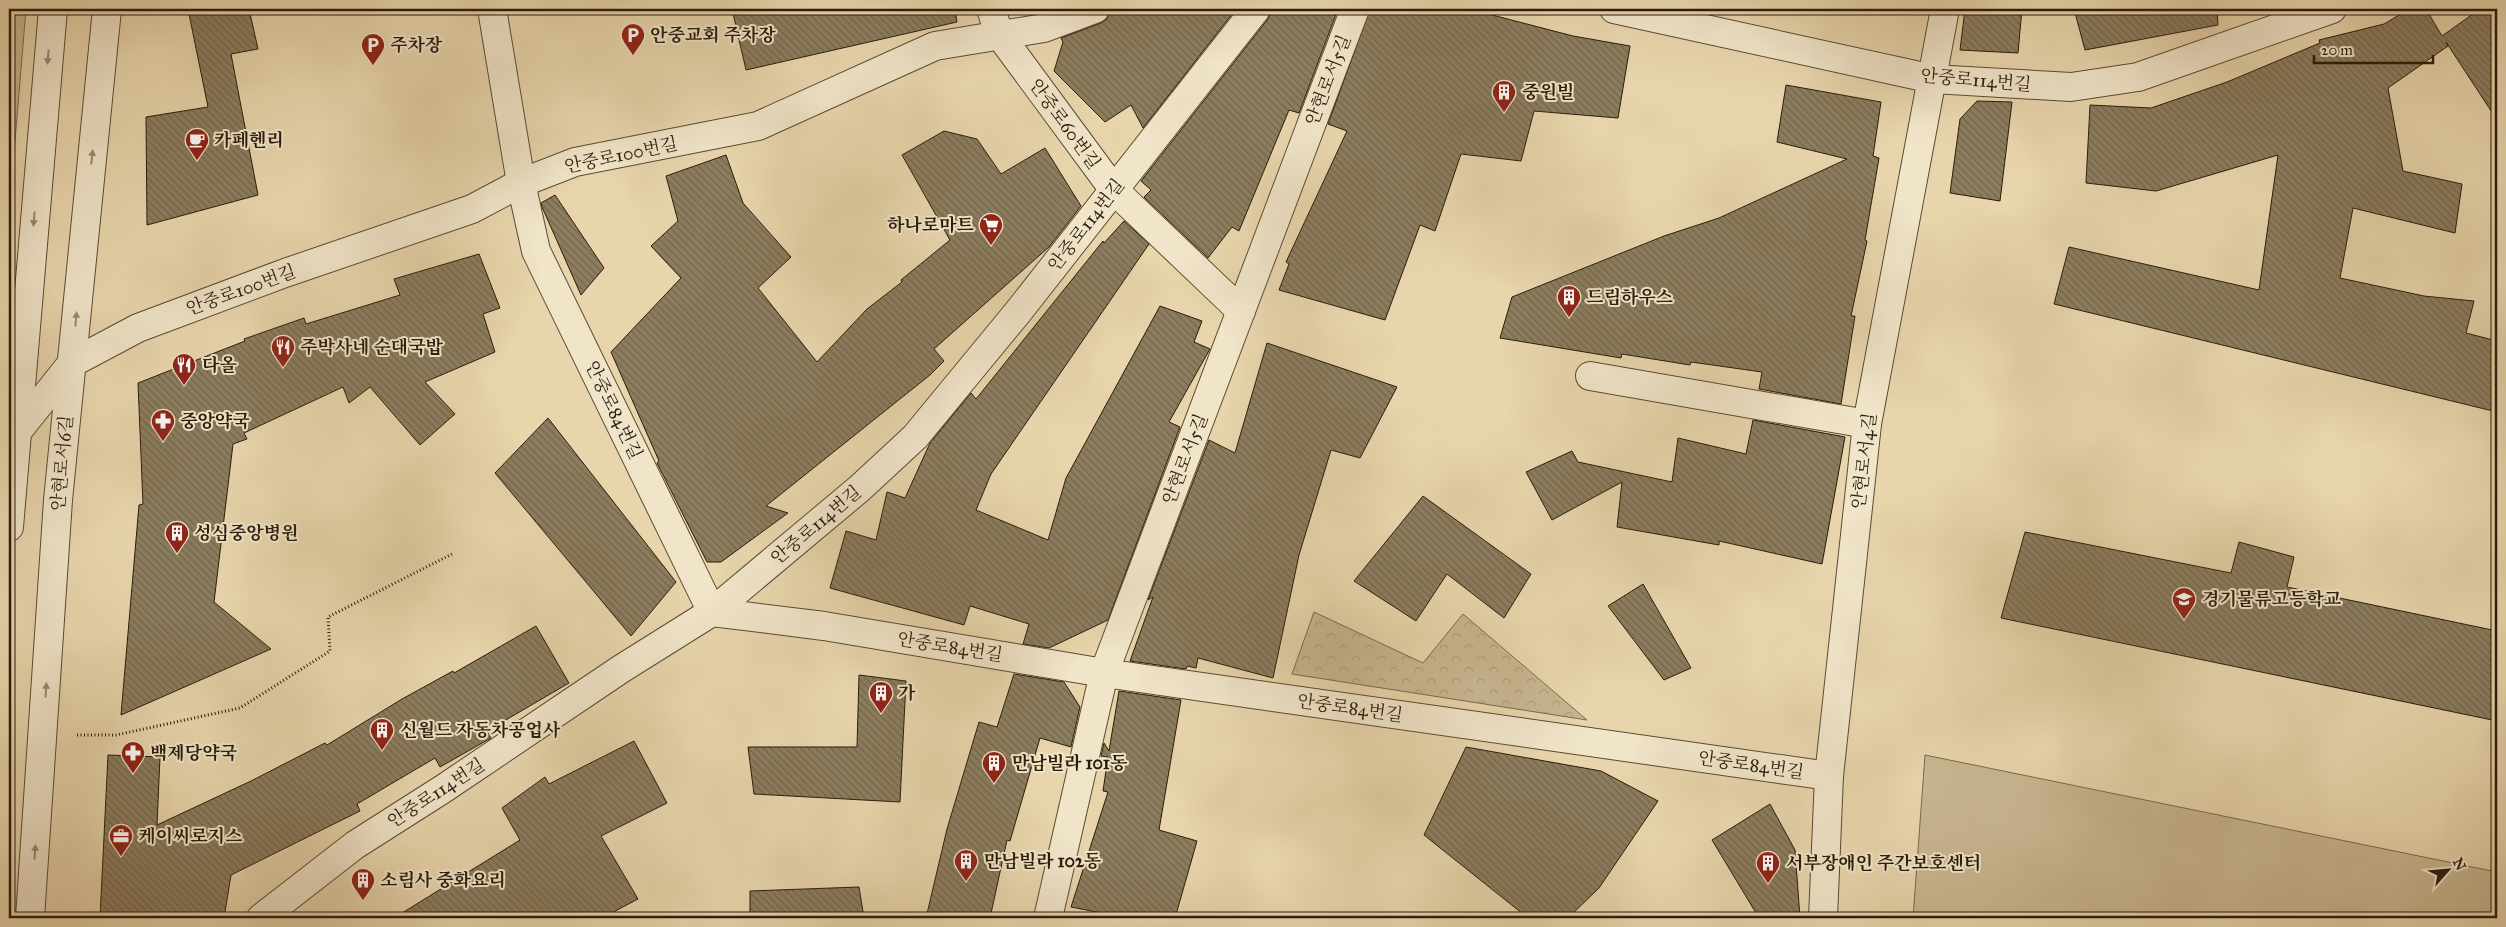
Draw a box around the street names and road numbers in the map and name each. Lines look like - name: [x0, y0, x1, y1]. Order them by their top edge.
- street label: 안현로서5길: [1301, 32, 1355, 128]
- street label: 안중로114번길: [1920, 64, 2032, 96]
- street label: 안중로60번길: [1025, 74, 1105, 174]
- street label: 안중로100번길: [563, 132, 679, 178]
- street label: 안중로114번길: [1043, 174, 1129, 276]
- street label: 안중로100번길: [183, 260, 299, 320]
- street label: 안중로84번길: [581, 357, 647, 463]
- street label: 안현로서5길: [1158, 411, 1212, 507]
- street label: 안현로서4길: [1847, 412, 1881, 510]
- street label: 안현로서6길: [47, 414, 77, 512]
- street label: 안중로114번길: [766, 481, 866, 569]
- street label: 안중로84번길: [896, 628, 1004, 666]
- street label: 안중로84번길: [1296, 690, 1404, 726]
- street label: 안중로84번길: [1697, 747, 1805, 783]
- street label: 안중로114번길: [383, 753, 489, 833]

